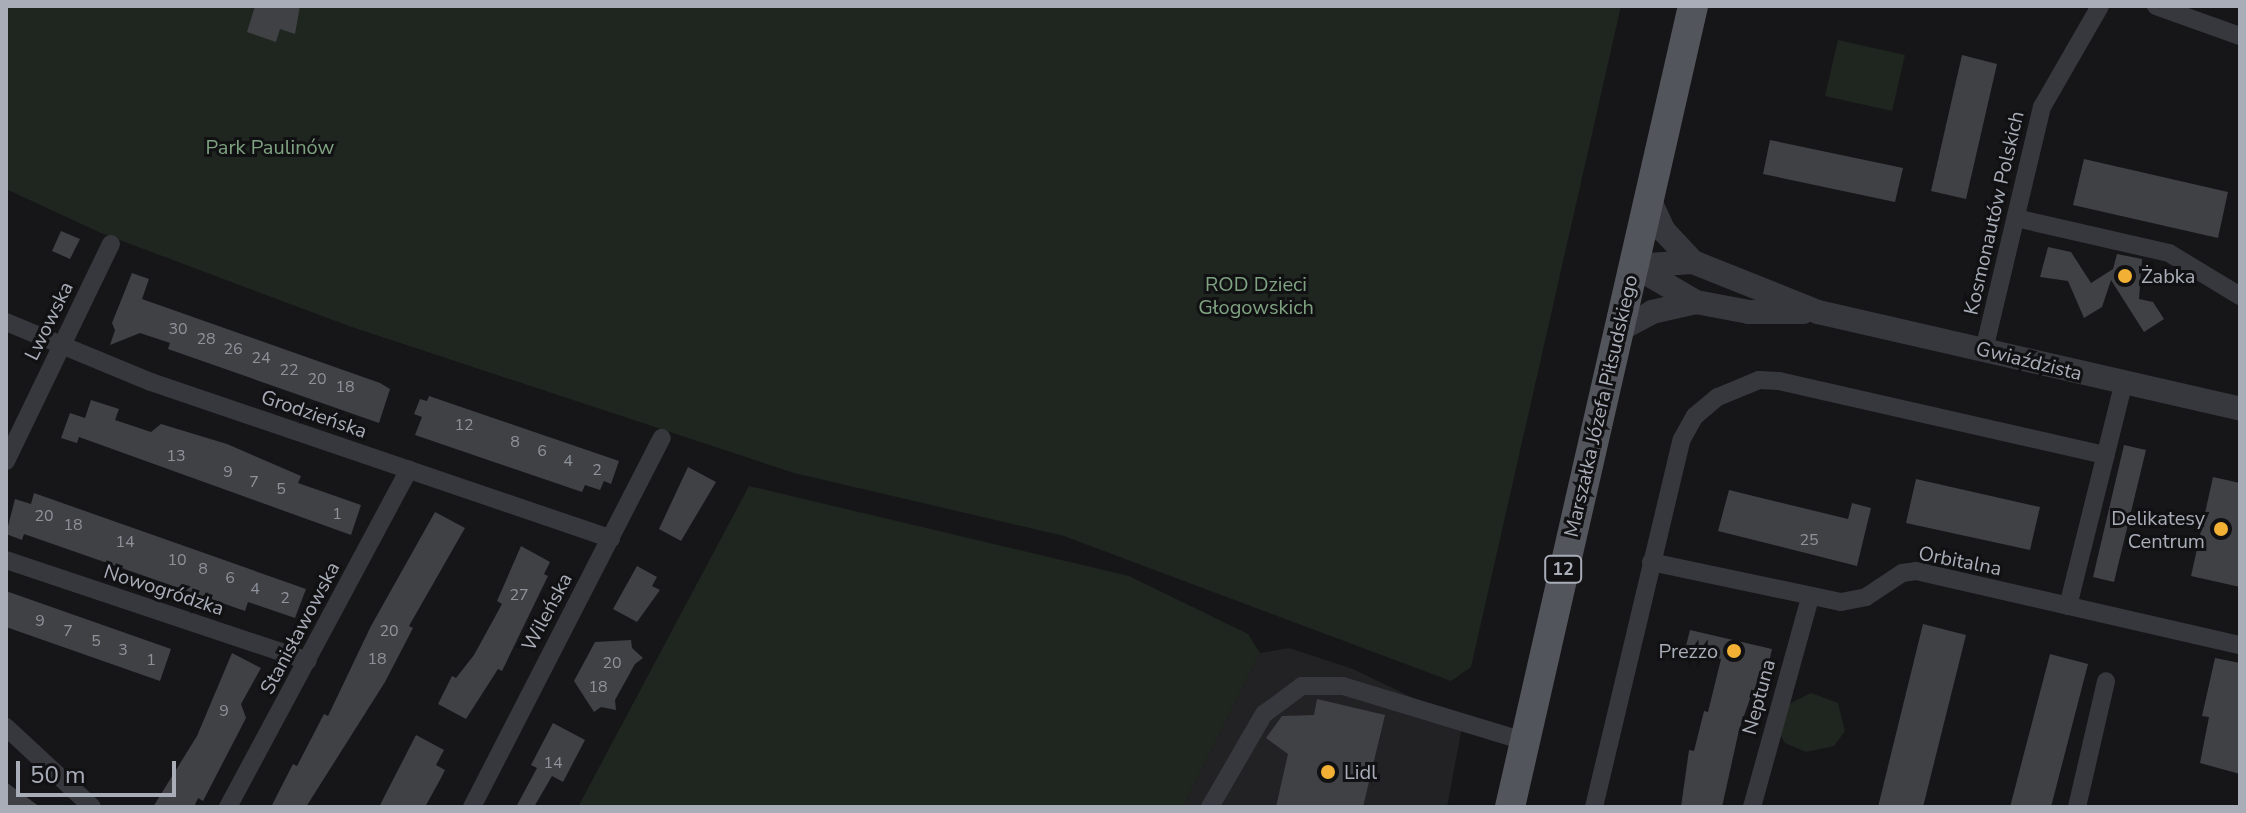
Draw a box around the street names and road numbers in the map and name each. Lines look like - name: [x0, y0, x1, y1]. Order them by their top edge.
- street label: Kosmonautów Polskich: [1959, 109, 2029, 317]
- street label: Marszałka Józefa Piłsudskiego: [1559, 273, 1643, 539]
- street label: Lwowska: [20, 278, 78, 364]
- street label: Gwiaździsta: [1974, 336, 2084, 386]
- street label: Grodzieńska: [258, 385, 370, 443]
- street label: Orbitalna: [1916, 541, 2004, 581]
- road number: 12: [1543, 555, 1583, 583]
- street label: Stanisławowska: [255, 558, 345, 698]
- street label: Nowogródzka: [101, 559, 227, 621]
- street label: Wileńska: [517, 569, 577, 655]
- street label: Neptuna: [1737, 657, 1781, 737]

